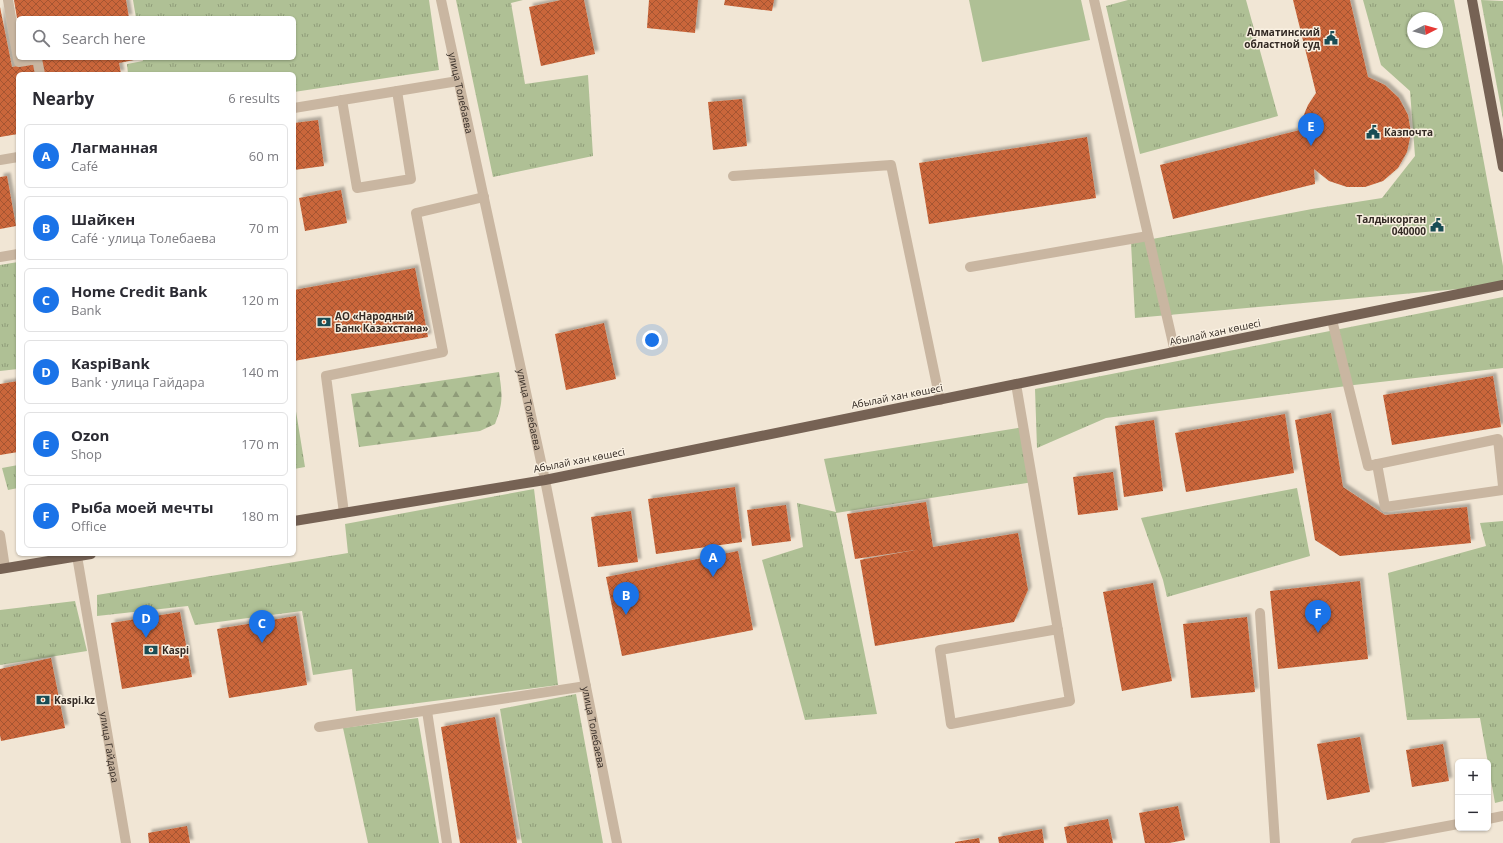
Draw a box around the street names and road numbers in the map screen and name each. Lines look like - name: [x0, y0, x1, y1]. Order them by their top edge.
- street label: улица Толебаева: [445, 51, 477, 135]
- street label: Абылай хан көшесі: [1168, 315, 1262, 349]
- street label: улица Толебаева: [514, 368, 545, 451]
- street label: Абылай хан көшесі: [850, 380, 944, 412]
- street label: Абылай хан көшесі: [532, 444, 626, 476]
- street label: улица Толебаева: [579, 685, 609, 769]
- street label: улица Гайдара: [97, 711, 123, 784]

